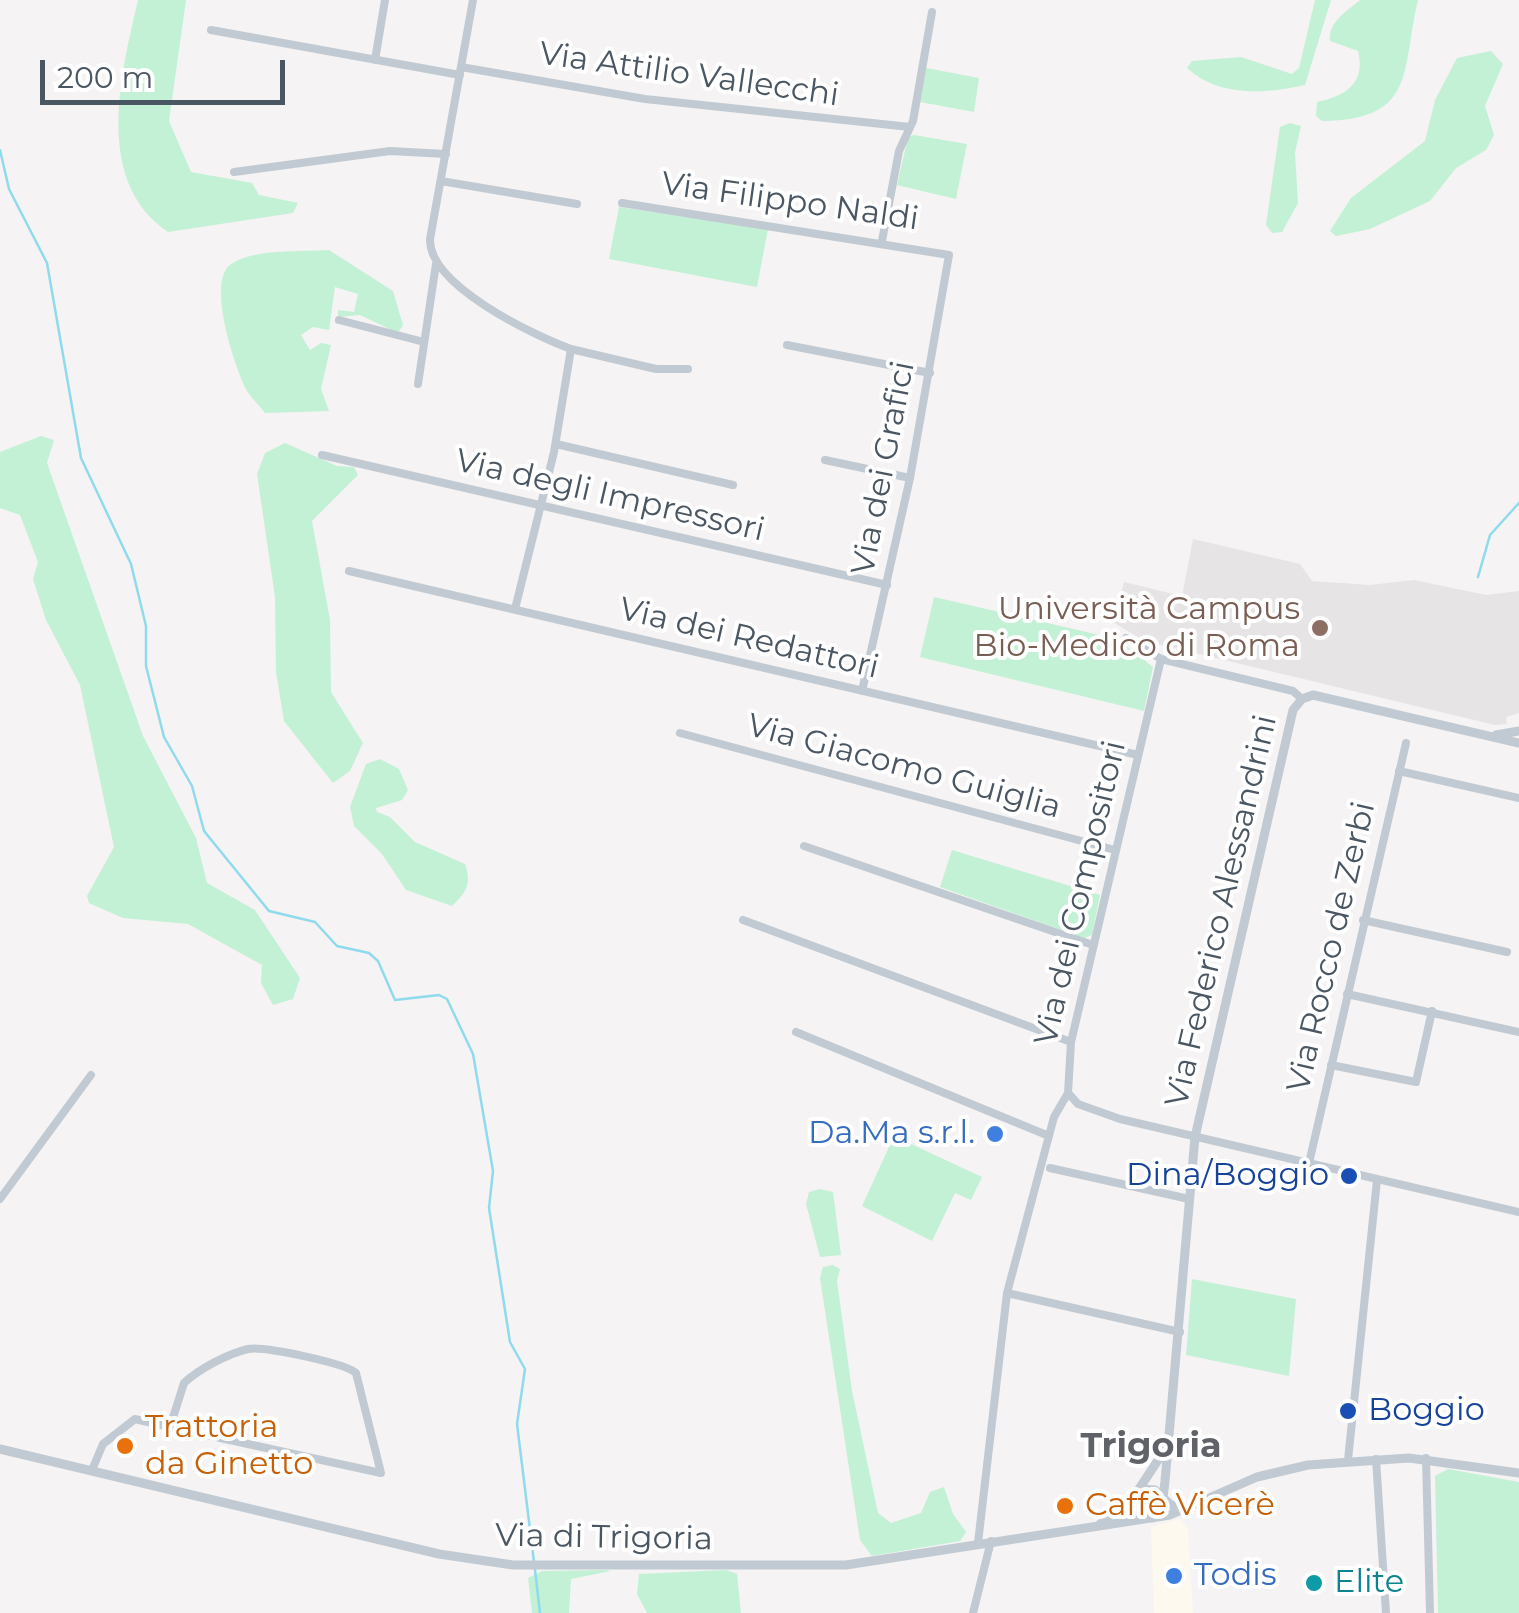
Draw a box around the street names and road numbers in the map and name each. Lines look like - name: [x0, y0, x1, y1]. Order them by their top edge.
- street label: Via Attilio Vallecchi: [537, 35, 841, 115]
- street label: Via Filippo Naldi: [659, 165, 921, 239]
- street label: Via dei Grafici: [844, 358, 924, 578]
- street label: Via degli Impressori: [452, 442, 768, 550]
- street label: Via dei Redattori: [616, 590, 882, 688]
- street label: Via Giacomo Guiglia: [743, 707, 1065, 827]
- street label: Via Federico Alessandrini: [1158, 711, 1286, 1111]
- street label: Via dei Compositori: [1027, 737, 1135, 1049]
- street label: Via Rocco de Zerbi: [1280, 798, 1384, 1096]
- street label: Via di Trigoria: [495, 1517, 713, 1559]

